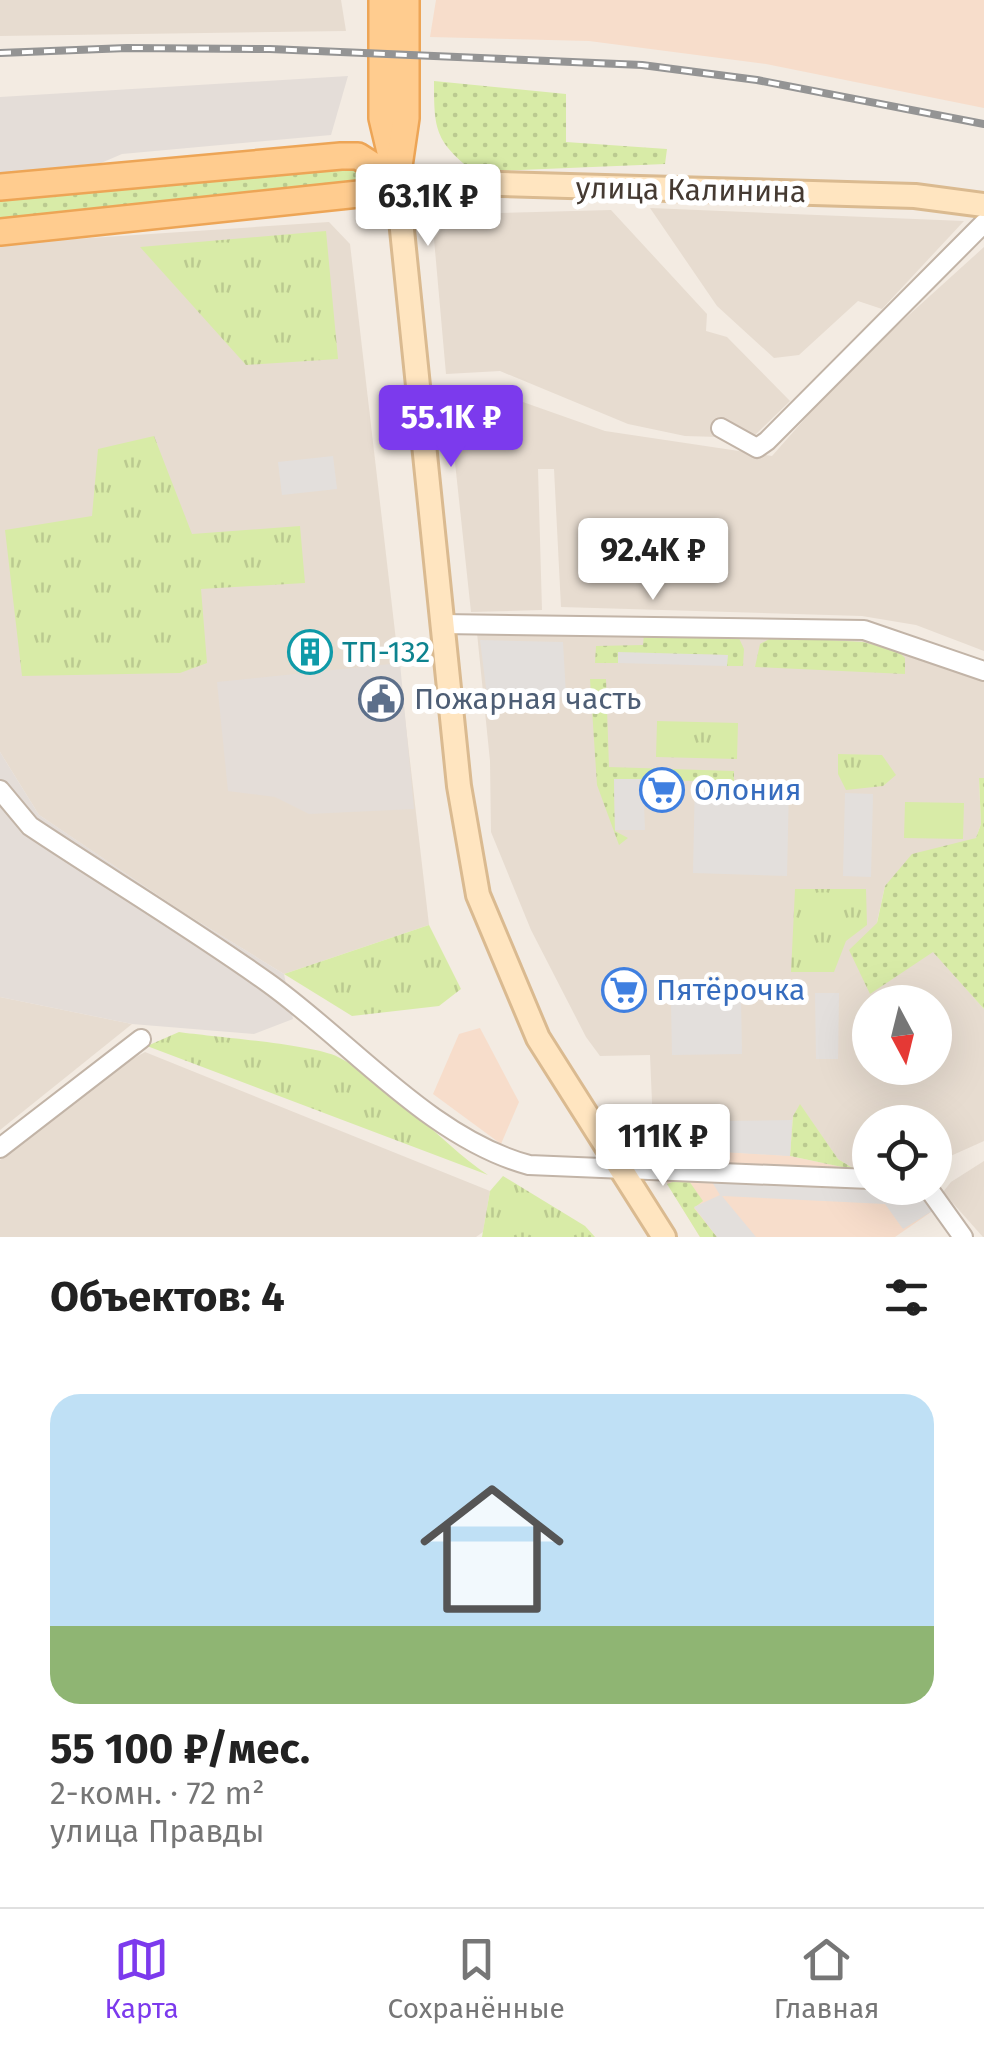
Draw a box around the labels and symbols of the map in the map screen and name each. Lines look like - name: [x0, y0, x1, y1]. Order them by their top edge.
- pin: 63.1K ₽: [336, 164, 520, 249]
- street label: улица Калинина: [575, 170, 807, 210]
- pin: 55.1K ₽: [359, 385, 543, 470]
- pin: 92.4K ₽: [561, 518, 745, 603]
- building icon: ТП-132: [287, 629, 333, 675]
- place label: ТП-132: [342, 634, 430, 670]
- public building icon: Пожарная часть: [358, 676, 404, 722]
- place label: Пожарная часть: [414, 681, 642, 717]
- supermarket icon: Олония: [639, 767, 685, 813]
- place label: Олония: [694, 772, 802, 808]
- supermarket icon: Пятёрочка: [601, 967, 647, 1013]
- place label: Пятёрочка: [656, 972, 805, 1008]
- north arrow: [852, 985, 952, 1085]
- pin: 111K ₽: [582, 1104, 744, 1189]

